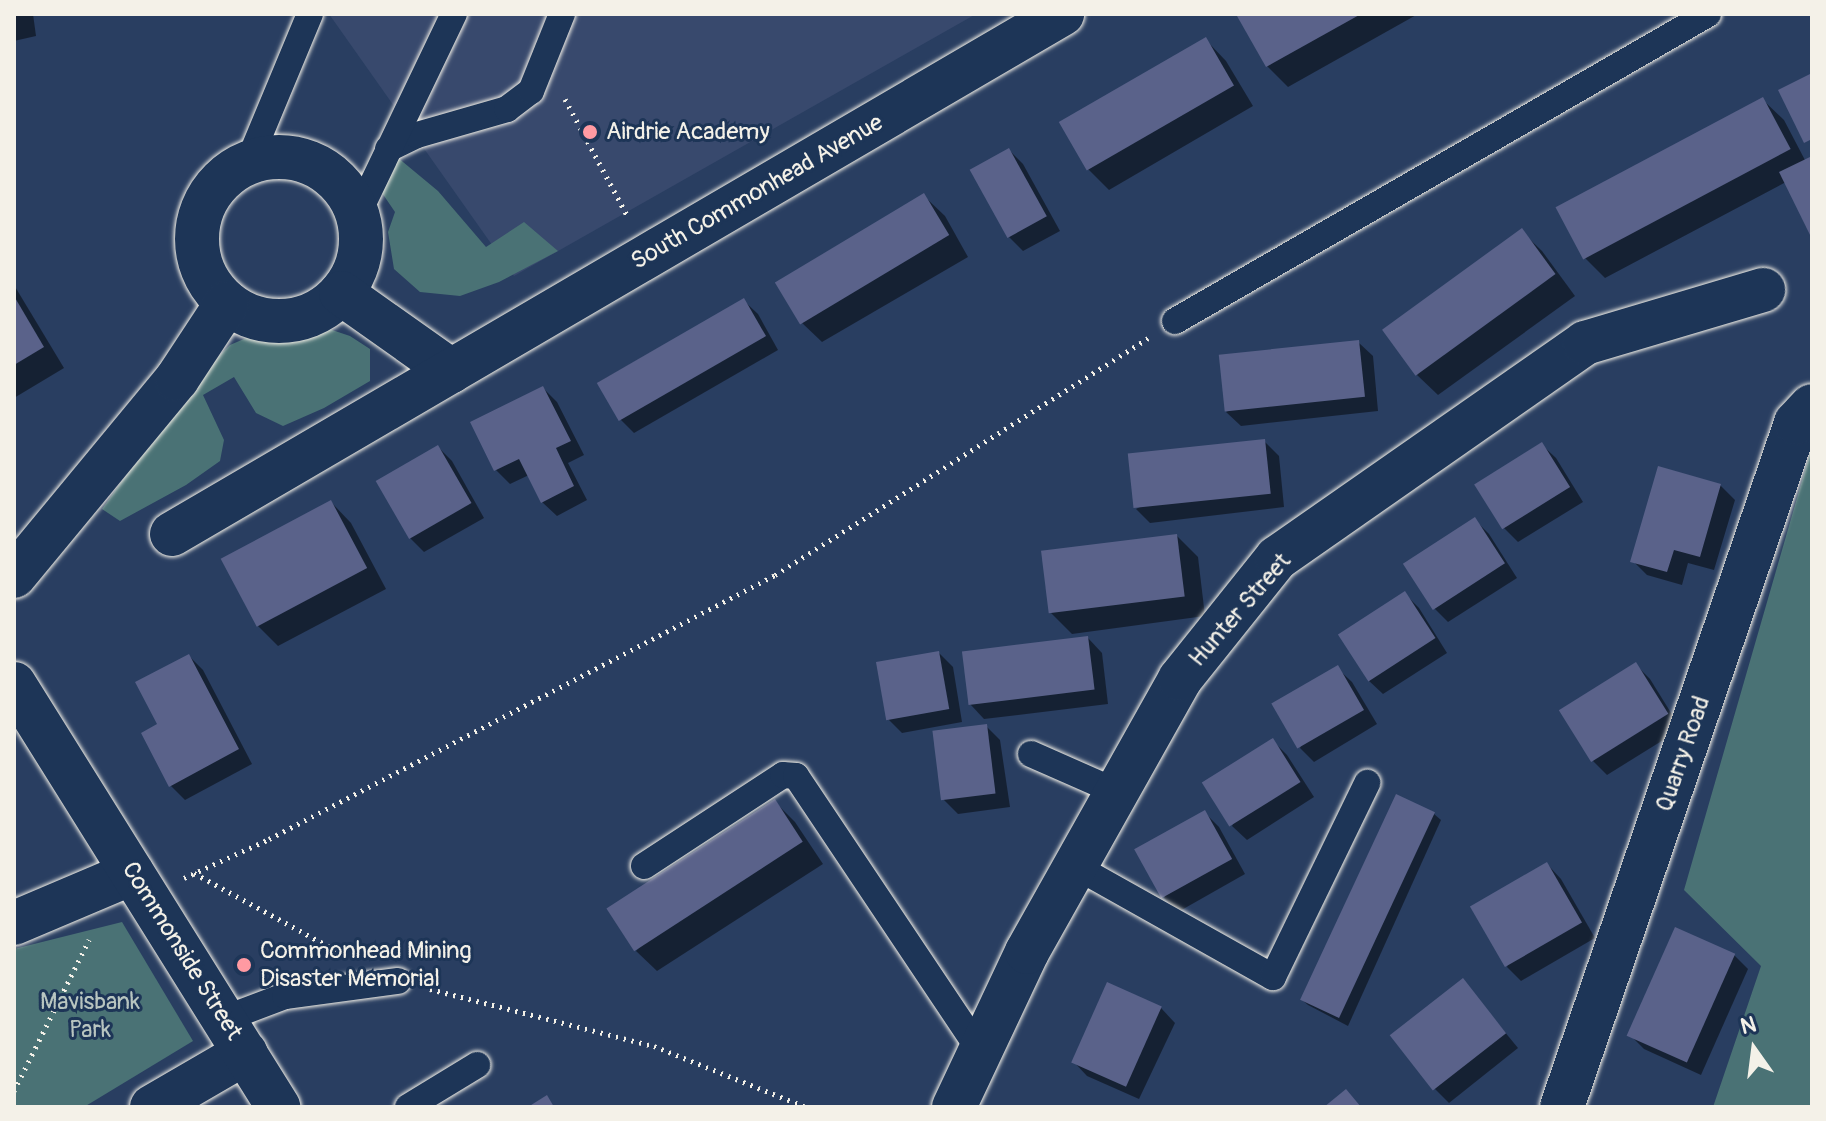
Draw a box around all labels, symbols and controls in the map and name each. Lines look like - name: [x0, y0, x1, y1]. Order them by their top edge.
- street label: South Commonhead Avenue: [626, 108, 888, 276]
- place label: Airdrie Academy: [606, 118, 770, 146]
- marker: Airdrie Academy: [581, 123, 599, 141]
- street label: Hunter Street: [1183, 547, 1297, 673]
- street label: Quarry Road: [1650, 692, 1716, 816]
- street label: Commonside Street: [116, 857, 248, 1045]
- place label: Commonhead Mining Disaster Memorial: [260, 937, 472, 993]
- marker: Commonhead Mining Disaster Memorial: [235, 956, 253, 974]
- park label: Mavisbank Park: [40, 988, 140, 1044]
- north arrow: [1714, 1009, 1794, 1089]
- text: N: [1738, 1010, 1759, 1041]

